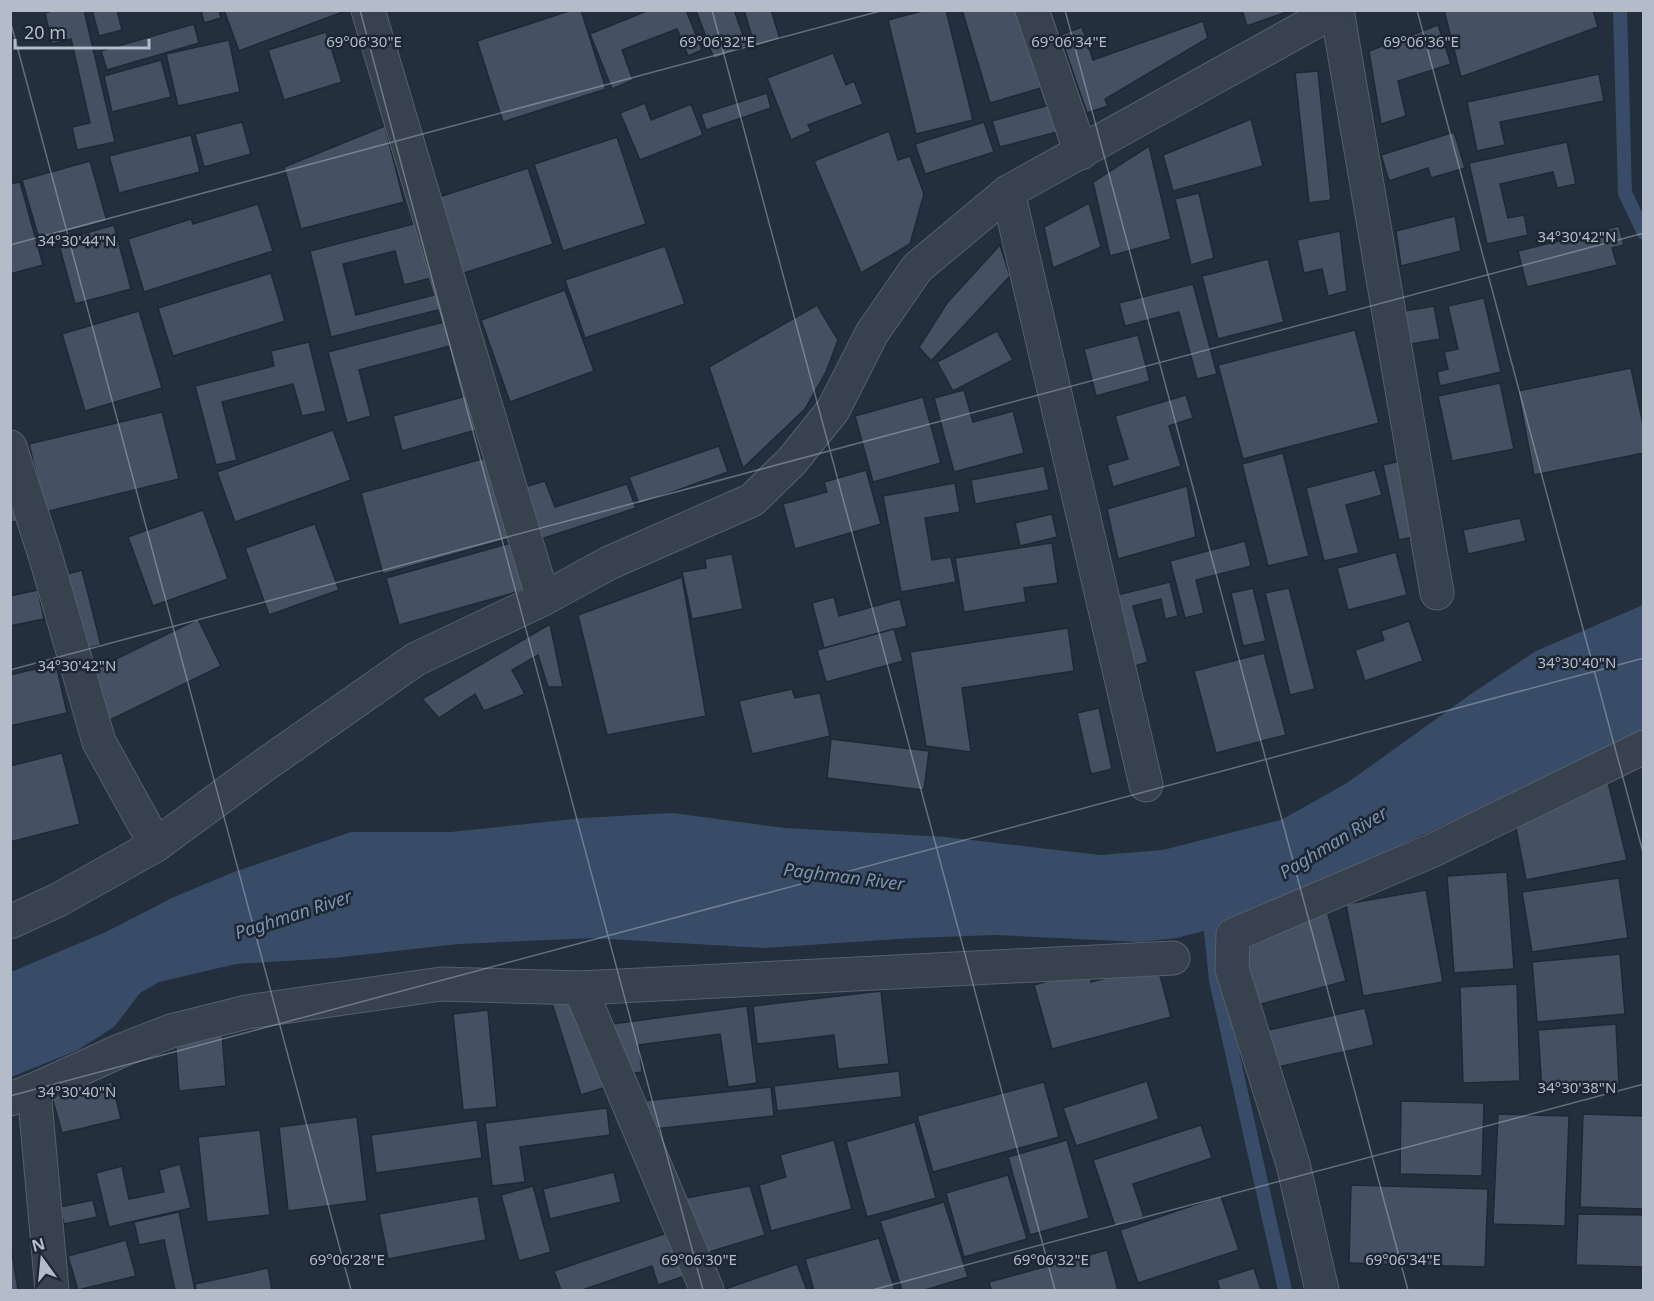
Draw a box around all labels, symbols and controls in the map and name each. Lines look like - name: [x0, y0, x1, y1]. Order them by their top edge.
- scale bar: [15, 12, 148, 50]
- text: 20 m: [24, 20, 66, 44]
- text: 69°06'30"E: [326, 31, 402, 51]
- text: 69°06'32"E: [679, 31, 755, 51]
- text: 69°06'34"E: [1031, 31, 1107, 51]
- text: 69°06'36"E: [1383, 31, 1459, 51]
- text: 34°30'42"N: [1538, 226, 1616, 246]
- text: 34°30'44"N: [38, 230, 116, 250]
- text: 34°30'40"N: [1538, 652, 1616, 672]
- text: 34°30'42"N: [38, 655, 116, 675]
- water label: Paghman River: [1275, 800, 1392, 884]
- water label: Paghman River: [782, 857, 907, 895]
- water label: Paghman River: [231, 884, 355, 944]
- text: 34°30'38"N: [1538, 1077, 1616, 1097]
- text: 34°30'40"N: [38, 1081, 116, 1101]
- north arrow: [12, 1229, 72, 1289]
- text: N: [29, 1232, 47, 1257]
- text: 69°06'28"E: [309, 1249, 385, 1269]
- text: 69°06'30"E: [661, 1249, 737, 1269]
- text: 69°06'32"E: [1013, 1249, 1089, 1269]
- text: 69°06'34"E: [1365, 1249, 1441, 1269]

